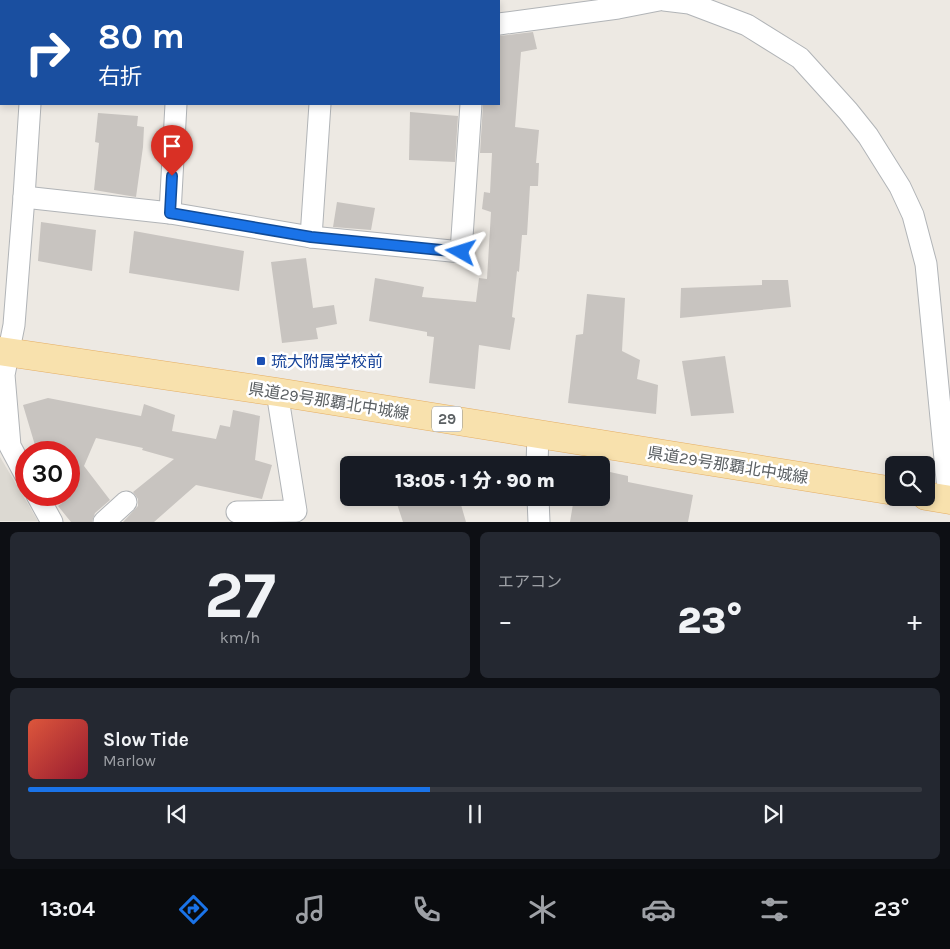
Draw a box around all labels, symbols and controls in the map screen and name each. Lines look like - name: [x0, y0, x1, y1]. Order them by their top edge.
- text: 80 m: [98, 16, 185, 57]
- icon: right: [15, 20, 80, 85]
- text: 右折: [98, 64, 142, 90]
- pin: [151, 125, 193, 176]
- icon: arrive: [158, 132, 186, 160]
- position arrow: [434, 225, 486, 277]
- place label: 琉大附属学校前: [271, 352, 383, 371]
- marker: 琉大附属学校前: [255, 355, 267, 367]
- street label: 県道29号那覇北中城線: [247, 379, 411, 423]
- road number: 29: [432, 406, 462, 432]
- speed limit sign: 30: [15, 441, 80, 506]
- street label: 県道29号那覇北中城線: [646, 443, 810, 487]
- map controls: [885, 456, 935, 506]
- button: search: [885, 456, 935, 506]
- text: 13:05 · 1 分 · 90 m: [395, 470, 555, 492]
- text: 27: [204, 557, 276, 633]
- text: エアコン: [498, 572, 562, 591]
- text: 23°: [677, 598, 743, 643]
- text: −: [498, 604, 513, 637]
- text: +: [907, 604, 922, 637]
- text: km/h: [220, 628, 260, 647]
- text: Slow Tide: [103, 729, 189, 751]
- text: Marlow: [103, 751, 156, 770]
- icon: previous: [163, 800, 191, 828]
- icon: pause: [461, 800, 489, 828]
- icon: next: [759, 800, 787, 828]
- icon: directions: [176, 892, 211, 927]
- icon: music: [293, 892, 328, 927]
- icon: phone: [409, 892, 444, 927]
- icon: climate: [525, 892, 560, 927]
- icon: car: [641, 892, 676, 927]
- icon: filters: [757, 892, 792, 927]
- text: 13:04: [41, 896, 95, 922]
- text: 23°: [874, 896, 909, 922]

